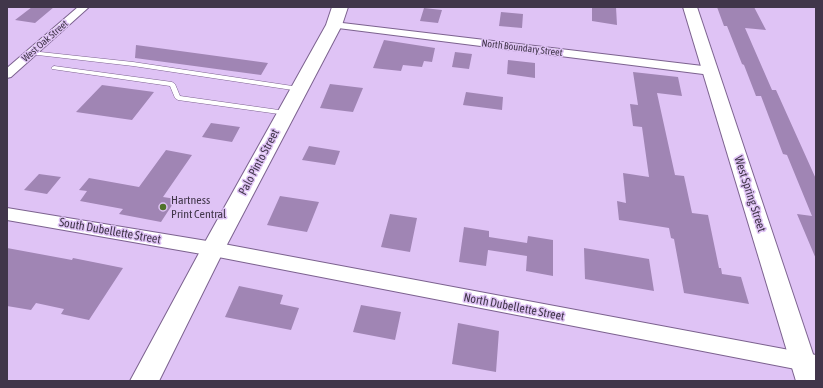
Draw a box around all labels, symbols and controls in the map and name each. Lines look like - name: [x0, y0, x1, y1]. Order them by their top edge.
- street label: West Oak Street: [19, 18, 71, 64]
- street label: North Boundary Street: [481, 37, 563, 59]
- street label: Palo Pinto Street: [236, 127, 282, 197]
- street label: West Spring Street: [731, 154, 769, 234]
- place label: Hartness Print Central: [171, 193, 226, 221]
- marker: Hartness Print Central: [158, 202, 168, 212]
- street label: South Dubellette Street: [58, 215, 162, 247]
- street label: North Dubellette Street: [462, 290, 566, 324]

